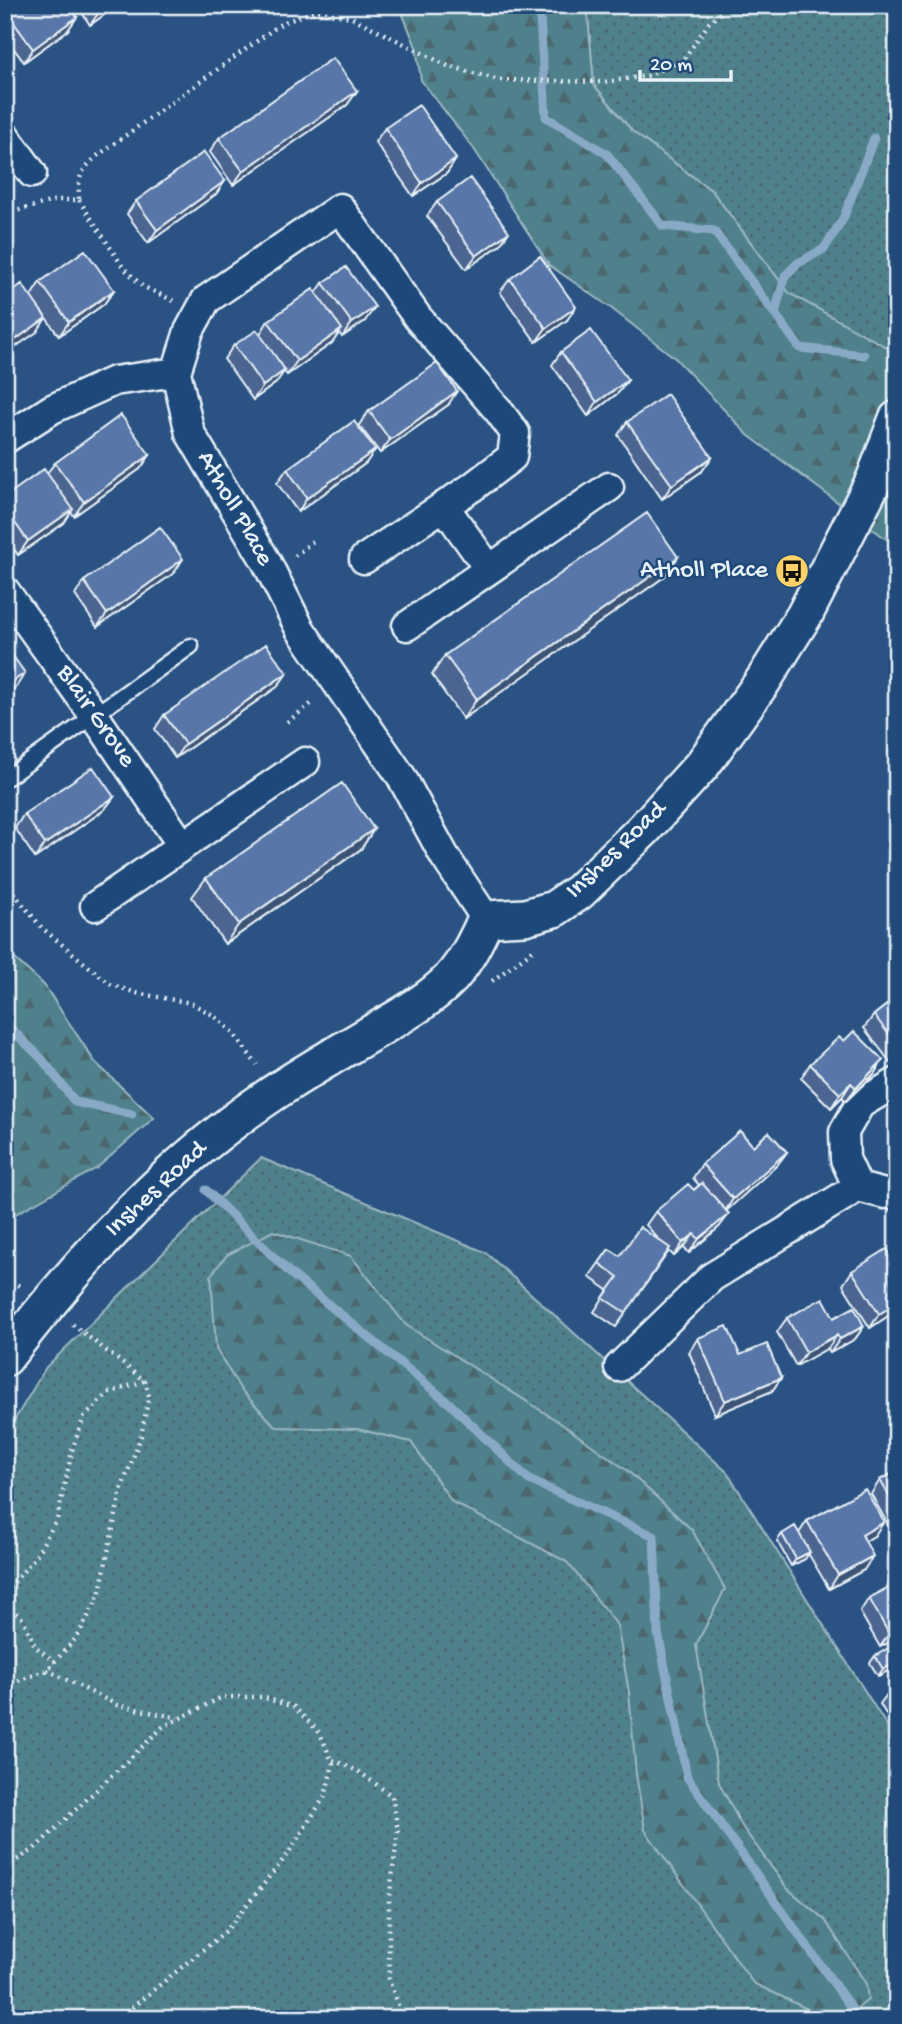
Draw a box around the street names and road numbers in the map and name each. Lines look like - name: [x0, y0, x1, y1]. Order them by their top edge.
- street label: Atholl Place: [189, 446, 280, 573]
- street label: Blair Grove: [48, 659, 142, 775]
- street label: Inshes Road: [560, 794, 675, 907]
- street label: Inshes Road: [100, 1134, 216, 1245]

